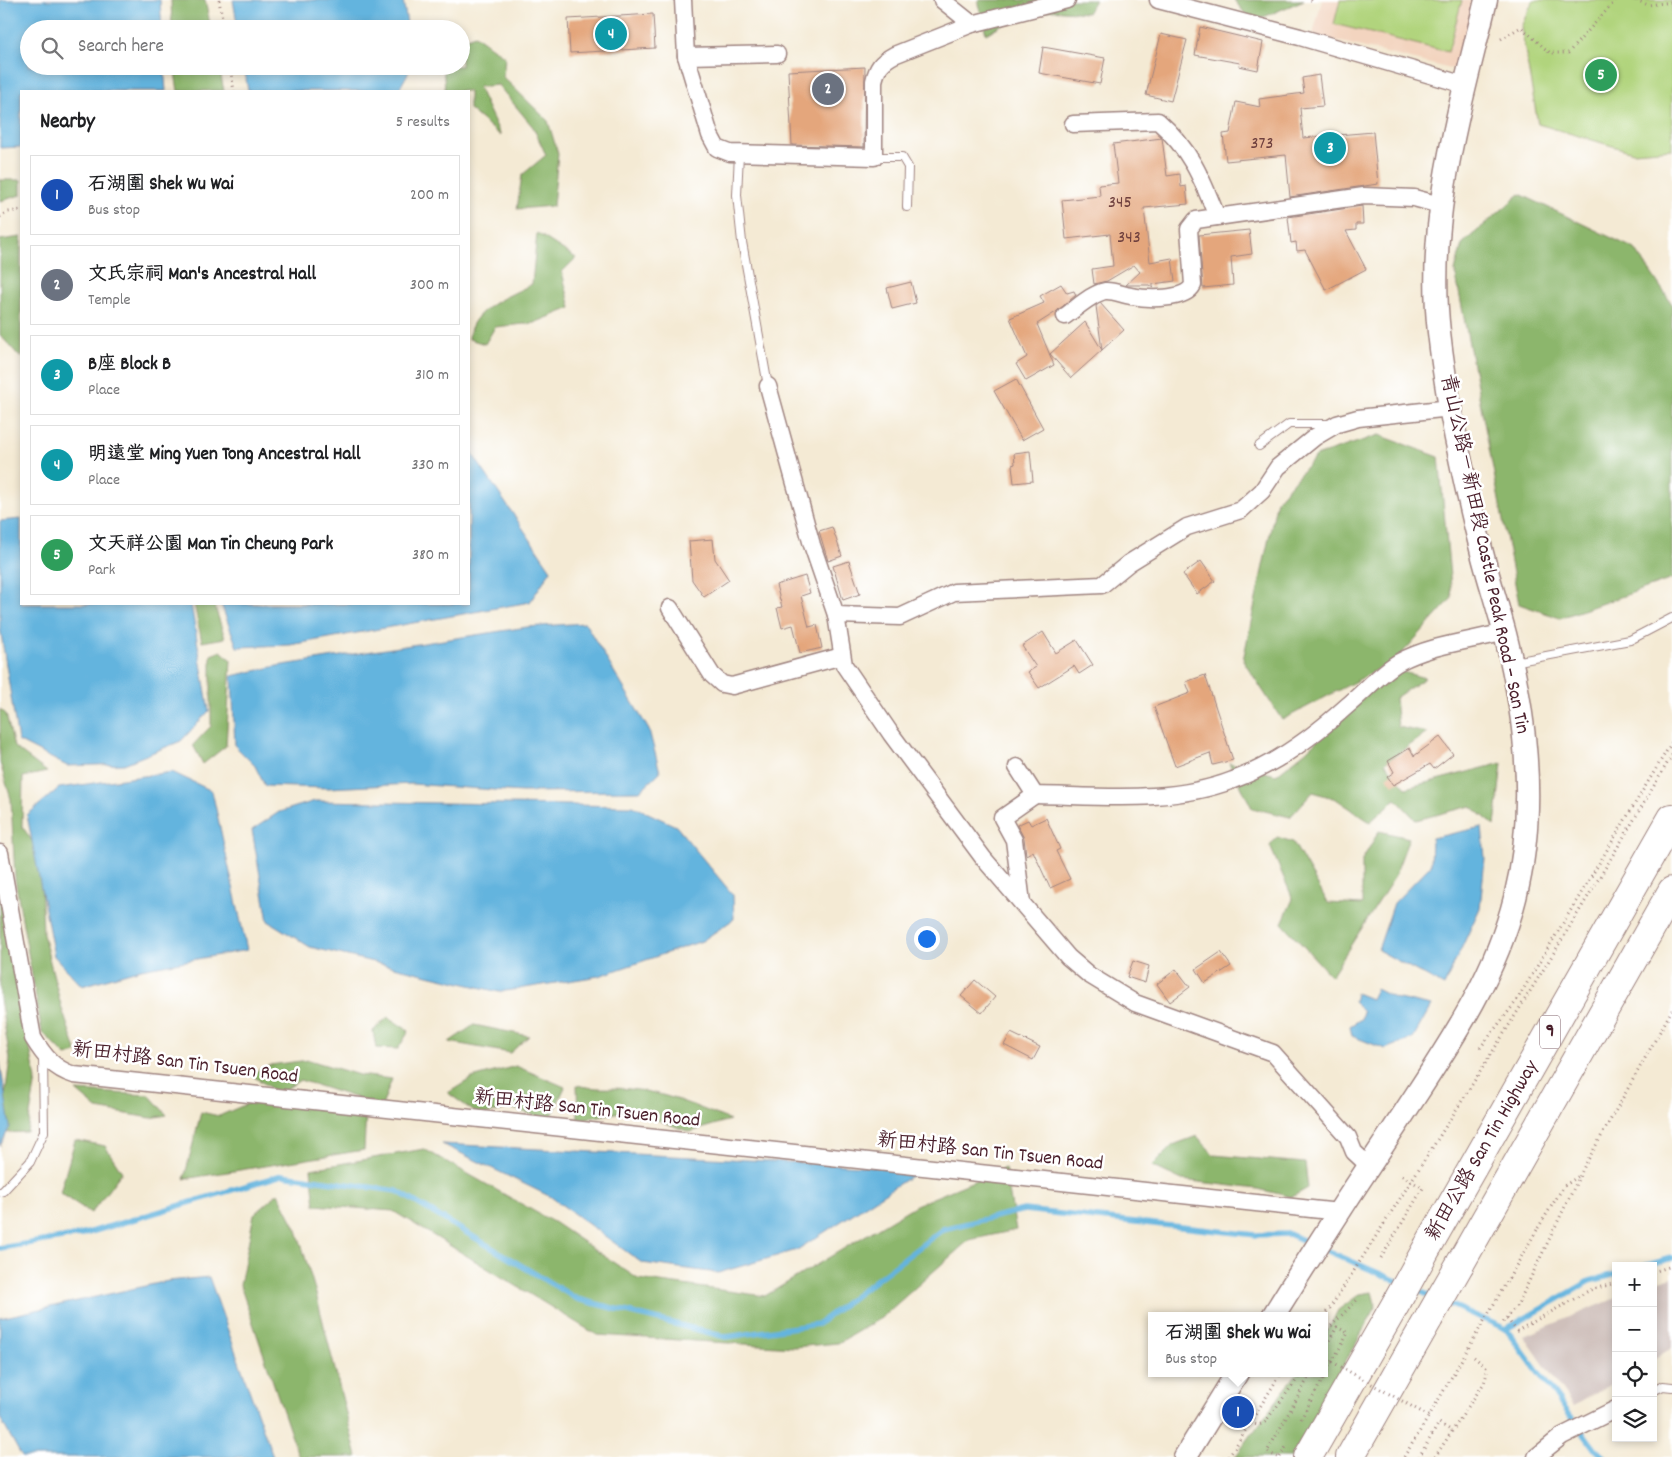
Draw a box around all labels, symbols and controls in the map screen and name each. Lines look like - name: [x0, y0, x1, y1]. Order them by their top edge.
- pin: 4: [595, 15, 627, 53]
- search box: [20, 20, 470, 75]
- icon: search: [38, 34, 66, 62]
- text: Search here: [78, 34, 164, 61]
- pin: 5: [1585, 56, 1617, 94]
- pin: 2: [812, 70, 844, 108]
- text: Nearby: [40, 108, 95, 138]
- text: 5 results: [396, 111, 450, 134]
- pin: 3: [1314, 129, 1346, 167]
- house number: 373: [1251, 132, 1273, 157]
- text: 石湖圍 Shek Wu Wai: [88, 172, 234, 199]
- text: 1: [55, 184, 59, 207]
- text: 200 m: [410, 184, 449, 207]
- house number: 345: [1108, 191, 1132, 216]
- text: Bus stop: [88, 199, 140, 222]
- house number: 343: [1117, 226, 1141, 251]
- text: 文氏宗祠 Man's Ancestral Hall: [88, 262, 316, 289]
- text: 2: [54, 274, 61, 297]
- text: 300 m: [410, 274, 449, 297]
- text: Temple: [88, 289, 131, 312]
- text: B座 Block B: [88, 352, 171, 379]
- text: 3: [53, 364, 61, 387]
- text: 310 m: [415, 364, 449, 387]
- street label: 青山公路－新田段 Castle Peak Road – San Tin: [1432, 371, 1536, 737]
- text: Place: [88, 379, 120, 402]
- text: 明遠堂 Ming Yuen Tong Ancestral Hall: [88, 442, 361, 469]
- text: 4: [54, 454, 60, 477]
- text: 330 m: [411, 454, 449, 477]
- text: Place: [88, 469, 120, 492]
- text: 文天祥公園 Man Tin Cheung Park: [88, 532, 333, 559]
- text: 5: [53, 544, 61, 567]
- text: 380 m: [412, 544, 449, 567]
- text: Park: [88, 559, 115, 582]
- your location: [914, 926, 940, 952]
- road number: 9: [1540, 1016, 1560, 1048]
- street label: 新田村路 San Tin Tsuen Road: [71, 1036, 299, 1092]
- street label: 新田公路 San Tin Highway: [1420, 1055, 1547, 1246]
- street label: 新田村路 San Tin Tsuen Road: [473, 1084, 701, 1136]
- street label: 新田村路 San Tin Tsuen Road: [876, 1127, 1104, 1179]
- map controls: [1612, 1262, 1657, 1442]
- button: +: [1612, 1262, 1657, 1307]
- button: −: [1612, 1307, 1657, 1352]
- popup: [1148, 1312, 1328, 1377]
- text: 石湖圍 Shek Wu Wai: [1165, 1321, 1311, 1348]
- text: Bus stop: [1165, 1348, 1217, 1371]
- button: locate: [1612, 1352, 1657, 1397]
- pin: 1: [1222, 1393, 1254, 1431]
- button: layers: [1612, 1397, 1657, 1442]

